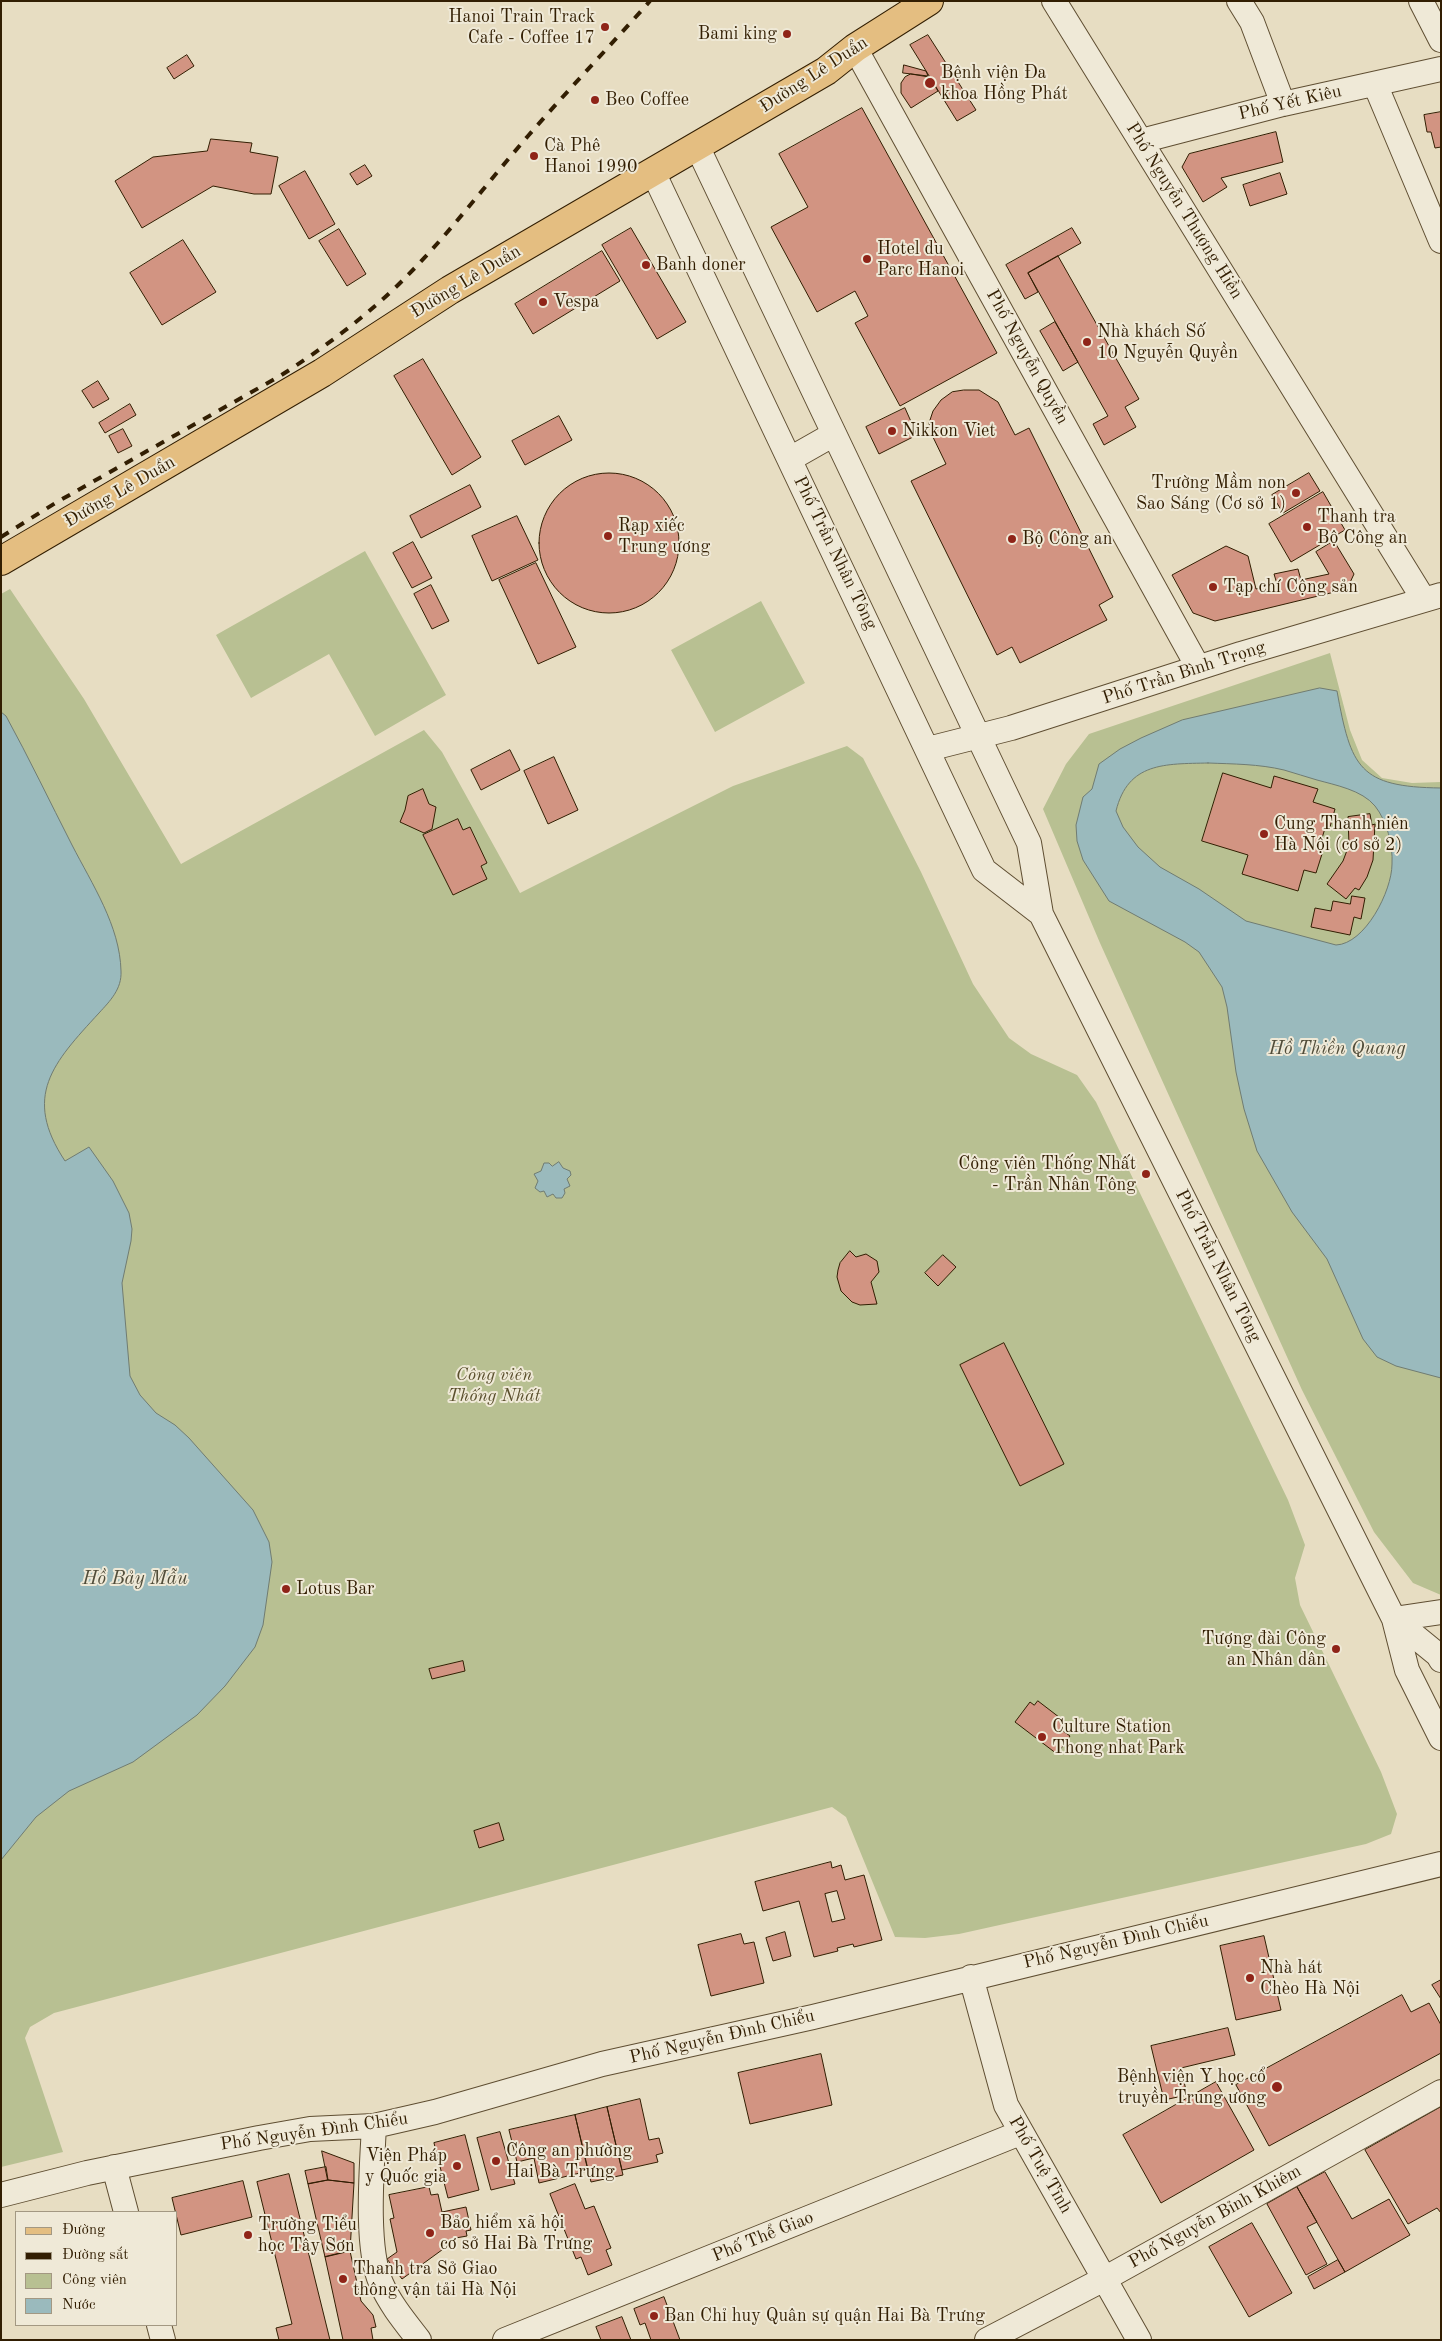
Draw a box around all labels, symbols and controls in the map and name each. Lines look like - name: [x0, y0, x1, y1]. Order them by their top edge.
- place label: Hanoi Train Track Cafe - Coffee 17: [448, 6, 595, 48]
- marker: Hanoi Train Track Cafe - Coffee 17: [599, 21, 611, 33]
- place label: Bami king: [698, 23, 777, 45]
- marker: Bami king: [781, 28, 793, 40]
- street label: Đường Lê Duẩn: [756, 32, 872, 118]
- place label: Bệnh viện Đa khoa Hồng Phát: [941, 62, 1068, 104]
- marker: Bệnh viện Đa khoa Hồng Phát: [923, 76, 937, 90]
- street label: Phố Yết Kiêu: [1236, 81, 1344, 125]
- place label: Beo Coffee: [605, 89, 689, 111]
- marker: Beo Coffee: [589, 94, 601, 106]
- street label: Phố Nguyễn Thượng Hiền: [1121, 119, 1247, 303]
- place label: Cà Phê Hanoi 1990: [544, 135, 637, 178]
- marker: Cà Phê Hanoi 1990: [528, 150, 540, 162]
- place label: Hotel du Parc Hanoi: [877, 238, 964, 280]
- street label: Đường Lê Duẩn: [407, 241, 525, 323]
- marker: Hotel du Parc Hanoi: [861, 253, 873, 265]
- place label: Banh doner: [656, 254, 746, 276]
- marker: Banh doner: [640, 259, 652, 271]
- street label: Phố Nguyễn Quyền: [981, 286, 1073, 428]
- place label: Vespa: [553, 291, 599, 313]
- marker: Vespa: [537, 296, 549, 308]
- place label: Nhà khách Số 10 Nguyễn Quyền: [1097, 321, 1238, 364]
- marker: Nhà khách Số 10 Nguyễn Quyền: [1081, 336, 1093, 348]
- place label: Nikkon Viet: [902, 420, 996, 442]
- marker: Nikkon Viet: [886, 425, 898, 437]
- street label: Đường Lê Duẩn: [61, 452, 179, 532]
- place label: Trường Mầm non Sao Sáng (Cơ sở 1): [1136, 472, 1286, 514]
- street label: Phố Trần Nhân Tông: [788, 473, 882, 633]
- marker: Trường Mầm non Sao Sáng (Cơ sở 1): [1290, 487, 1302, 499]
- place label: Thanh tra Bộ Công an: [1317, 506, 1407, 548]
- place label: Rạp xiếc Trung ương: [618, 515, 710, 558]
- marker: Thanh tra Bộ Công an: [1301, 521, 1313, 533]
- place label: Bộ Công an: [1022, 528, 1112, 550]
- marker: Rạp xiếc Trung ương: [602, 530, 614, 542]
- marker: Bộ Công an: [1006, 533, 1018, 545]
- place label: Tạp chí Cộng sản: [1223, 576, 1358, 598]
- marker: Tạp chí Cộng sản: [1207, 581, 1219, 593]
- street label: Phố Trần Bình Trọng: [1100, 636, 1268, 710]
- place label: Cung Thanh niên Hà Nội (cơ sở 2): [1274, 813, 1409, 856]
- marker: Cung Thanh niên Hà Nội (cơ sở 2): [1258, 828, 1270, 840]
- water label: Hồ Thiền Quang: [1269, 1038, 1405, 1060]
- place label: Công viên Thống Nhất - Trần Nhân Tông: [958, 1153, 1136, 1196]
- marker: Công viên Thống Nhất - Trần Nhân Tông: [1140, 1168, 1152, 1180]
- street label: Phố Trần Nhân Tông: [1170, 1186, 1266, 1346]
- park label: Công viên Thống Nhất: [448, 1364, 540, 1406]
- water label: Hồ Bảy Mẫu: [82, 1568, 188, 1590]
- place label: Lotus Bar: [296, 1578, 374, 1600]
- marker: Lotus Bar: [280, 1583, 292, 1595]
- place label: Tượng đài Công an Nhân dân: [1202, 1628, 1326, 1670]
- marker: Tượng đài Công an Nhân dân: [1330, 1643, 1342, 1655]
- place label: Culture Station Thong nhat Park: [1052, 1716, 1185, 1758]
- marker: Culture Station Thong nhat Park: [1036, 1731, 1048, 1743]
- street label: Phố Nguyễn Đình Chiểu: [1021, 1910, 1211, 1974]
- place label: Nhà hát Chèo Hà Nội: [1260, 1957, 1360, 2000]
- marker: Nhà hát Chèo Hà Nội: [1244, 1972, 1256, 1984]
- street label: Phố Nguyễn Đình Chiểu: [627, 2005, 817, 2069]
- place label: Bệnh viện Y học cổ truyền Trung ương: [1117, 2066, 1266, 2108]
- marker: Bệnh viện Y học cổ truyền Trung ương: [1270, 2080, 1284, 2094]
- street label: Phố Nguyễn Đình Chiểu: [219, 2108, 409, 2156]
- street label: Phố Tuệ Tĩnh: [1003, 2112, 1077, 2218]
- place label: Công an phường Hai Bà Trưng: [506, 2140, 632, 2182]
- place label: Viện Pháp y Quốc gia: [365, 2145, 447, 2188]
- marker: Công an phường Hai Bà Trưng: [490, 2155, 502, 2167]
- marker: Viện Pháp y Quốc gia: [451, 2160, 463, 2172]
- street label: Phố Nguyễn Bỉnh Khiêm: [1125, 2160, 1305, 2274]
- street label: Phố Thể Giao: [709, 2207, 817, 2267]
- legend: [15, 2211, 178, 2326]
- place label: Bảo hiểm xã hội cơ sở Hai Bà Trưng: [440, 2212, 592, 2254]
- place label: Trường Tiểu học Tây Sơn: [258, 2214, 357, 2256]
- text: Đường: [62, 2223, 105, 2238]
- marker: Bảo hiểm xã hội cơ sở Hai Bà Trưng: [424, 2227, 436, 2239]
- marker: Trường Tiểu học Tây Sơn: [242, 2229, 254, 2241]
- text: Đường sắt: [62, 2248, 129, 2263]
- place label: Thanh tra Sở Giao thông vận tải Hà Nội: [353, 2258, 517, 2300]
- text: Công viên: [62, 2273, 127, 2288]
- marker: Thanh tra Sở Giao thông vận tải Hà Nội: [337, 2273, 349, 2285]
- text: Nước: [62, 2298, 96, 2313]
- place label: Ban Chỉ huy Quân sự quận Hai Bà Trưng: [664, 2305, 985, 2327]
- marker: Ban Chỉ huy Quân sự quận Hai Bà Trưng: [648, 2310, 660, 2322]

